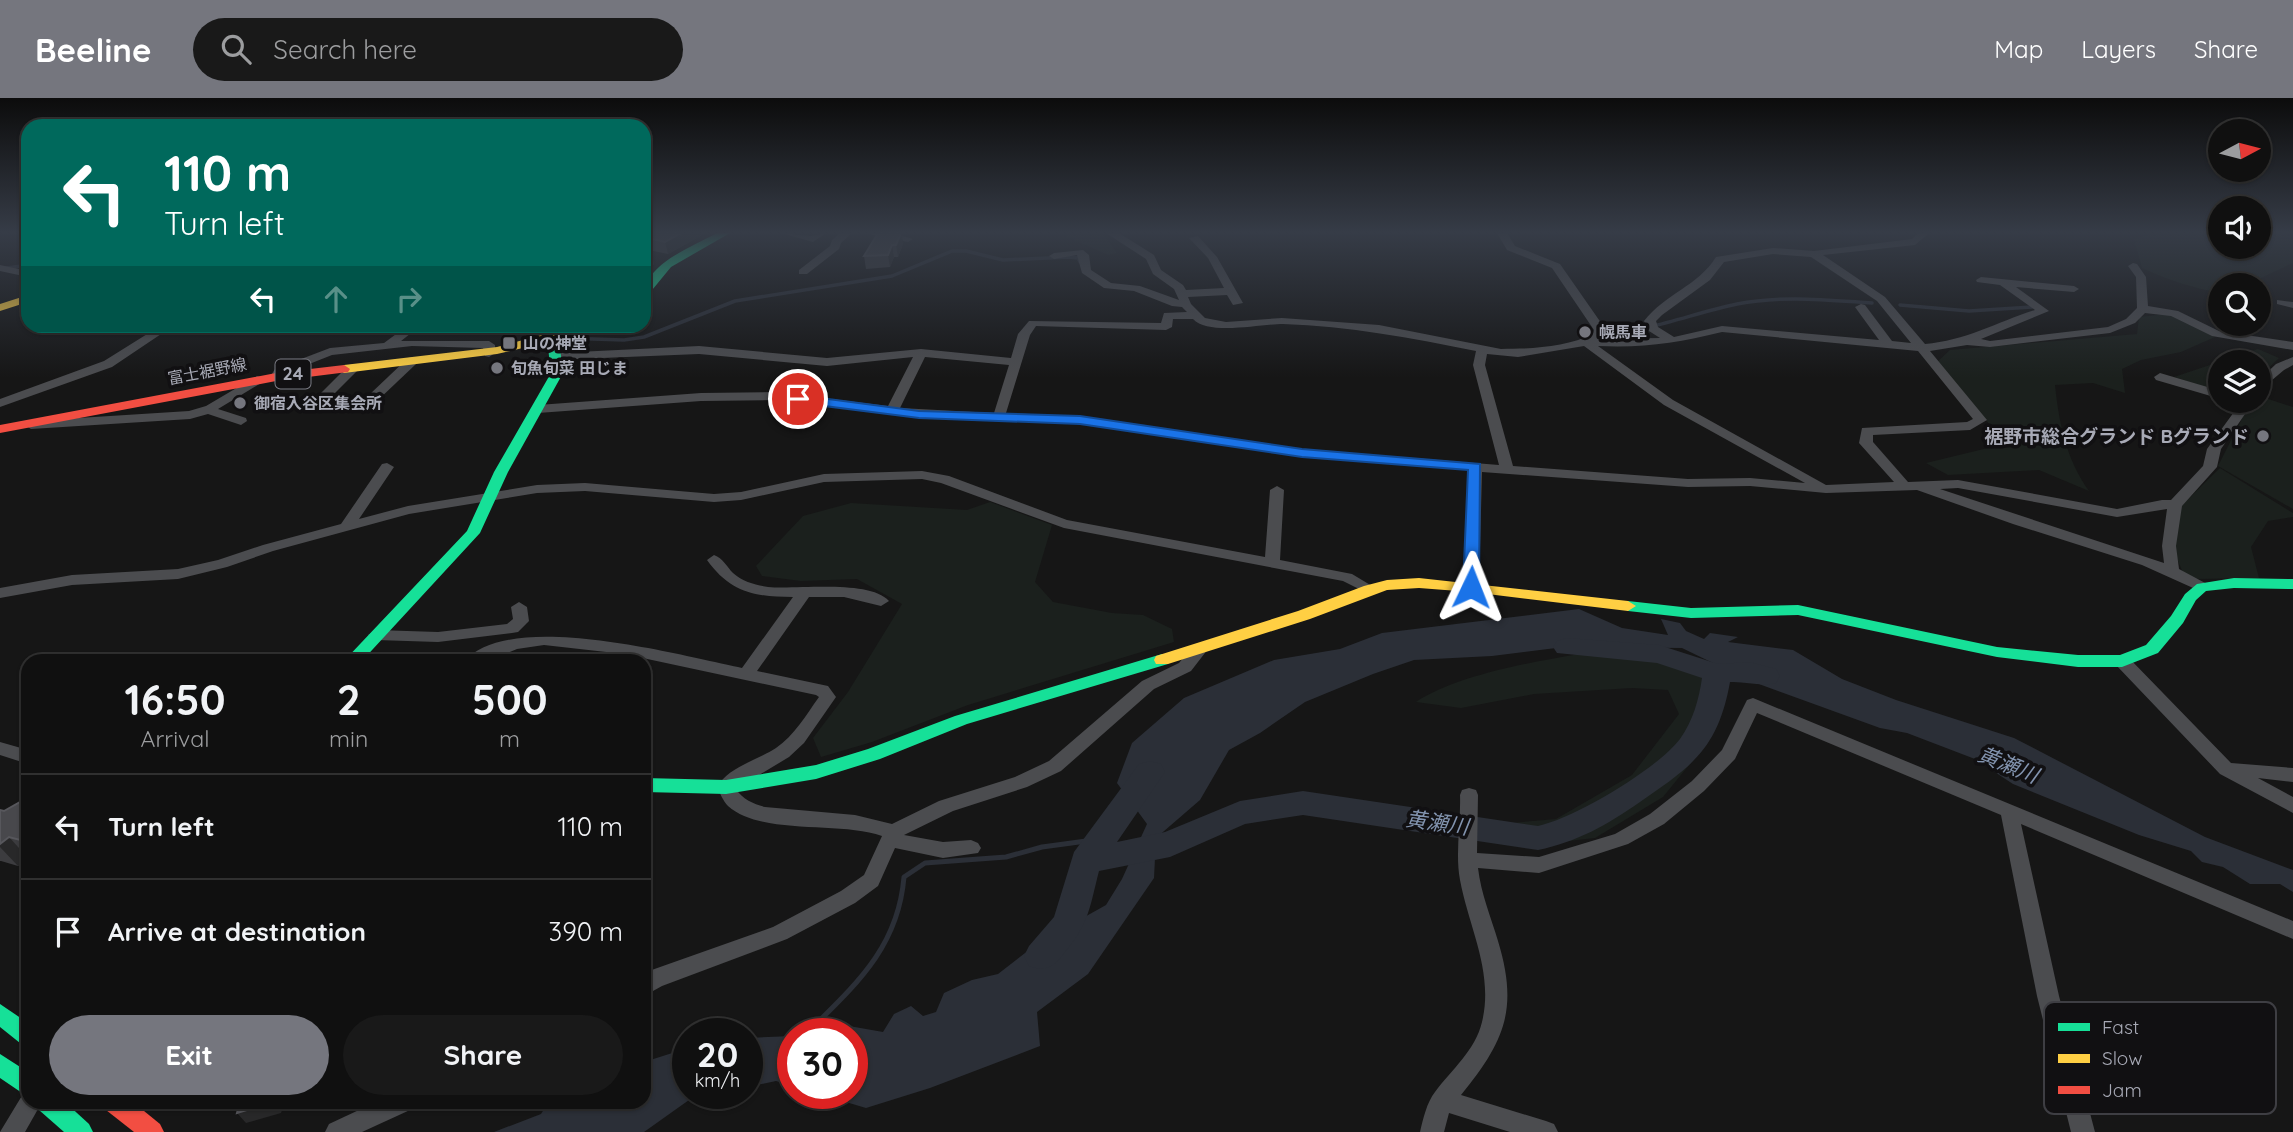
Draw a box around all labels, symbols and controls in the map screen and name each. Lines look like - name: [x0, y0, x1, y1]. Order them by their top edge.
- search box: [193, 18, 683, 81]
- text: Beeline: [35, 29, 151, 70]
- icon: search: [217, 30, 255, 68]
- text: Search here: [273, 33, 417, 66]
- text: Map: [1994, 34, 2043, 64]
- text: Layers: [2081, 34, 2156, 64]
- text: Share: [2194, 34, 2258, 64]
- north arrow: [2208, 119, 2272, 182]
- map controls: [2208, 119, 2271, 413]
- text: 110 m: [164, 142, 291, 203]
- icon: left: [49, 147, 140, 238]
- button: sound: [2208, 196, 2271, 259]
- text: Turn left: [164, 203, 285, 243]
- button: search: [2208, 273, 2271, 336]
- icon: left: [244, 280, 282, 318]
- icon: ahead: [317, 280, 355, 318]
- icon: right: [390, 280, 428, 318]
- place label: 幌馬車: [1599, 322, 1647, 342]
- marker: 幌馬車: [1577, 324, 1593, 340]
- place label: 山の神堂: [523, 333, 587, 353]
- marker: 山の神堂: [501, 335, 517, 351]
- button: layers: [2208, 350, 2271, 413]
- street label: 富士裾野線: [166, 354, 248, 388]
- place label: 旬魚旬菜 田じま: [511, 358, 627, 378]
- road number: 24: [276, 360, 310, 388]
- marker: 旬魚旬菜 田じま: [489, 360, 505, 376]
- pin: [768, 369, 828, 429]
- icon: arrive: [779, 380, 817, 418]
- place label: 御宿入谷区集会所: [254, 393, 382, 413]
- marker: 御宿入谷区集会所: [232, 395, 248, 411]
- place label: 裾野市総合グランド Bグランド: [1984, 424, 2249, 448]
- marker: 裾野市総合グランド Bグランド: [2255, 428, 2271, 444]
- position arrow: [1434, 550, 1508, 624]
- text: 16:50: [125, 673, 226, 726]
- text: 2: [337, 673, 361, 726]
- text: 500: [472, 673, 548, 726]
- text: Arrival: [141, 724, 209, 753]
- text: min: [329, 724, 368, 753]
- text: m: [499, 724, 520, 753]
- water label: 黄瀬川: [1974, 740, 2044, 789]
- water label: 黄瀬川: [1404, 805, 1472, 840]
- icon: left: [49, 808, 87, 846]
- text: Turn left: [108, 810, 215, 843]
- text: 110 m: [557, 810, 623, 843]
- icon: arrive: [49, 913, 87, 951]
- text: Arrive at destination: [108, 915, 366, 948]
- text: 390 m: [549, 915, 623, 948]
- legend: [2044, 1002, 2276, 1114]
- button: Exit: [49, 1015, 329, 1095]
- button: Share: [343, 1015, 623, 1095]
- text: Fast: [2102, 1015, 2139, 1039]
- speed limit sign: 30: [777, 1018, 868, 1109]
- text: 20: [697, 1032, 738, 1076]
- text: Slow: [2102, 1046, 2143, 1070]
- text: km/h: [695, 1069, 740, 1092]
- text: Jam: [2102, 1078, 2142, 1102]

